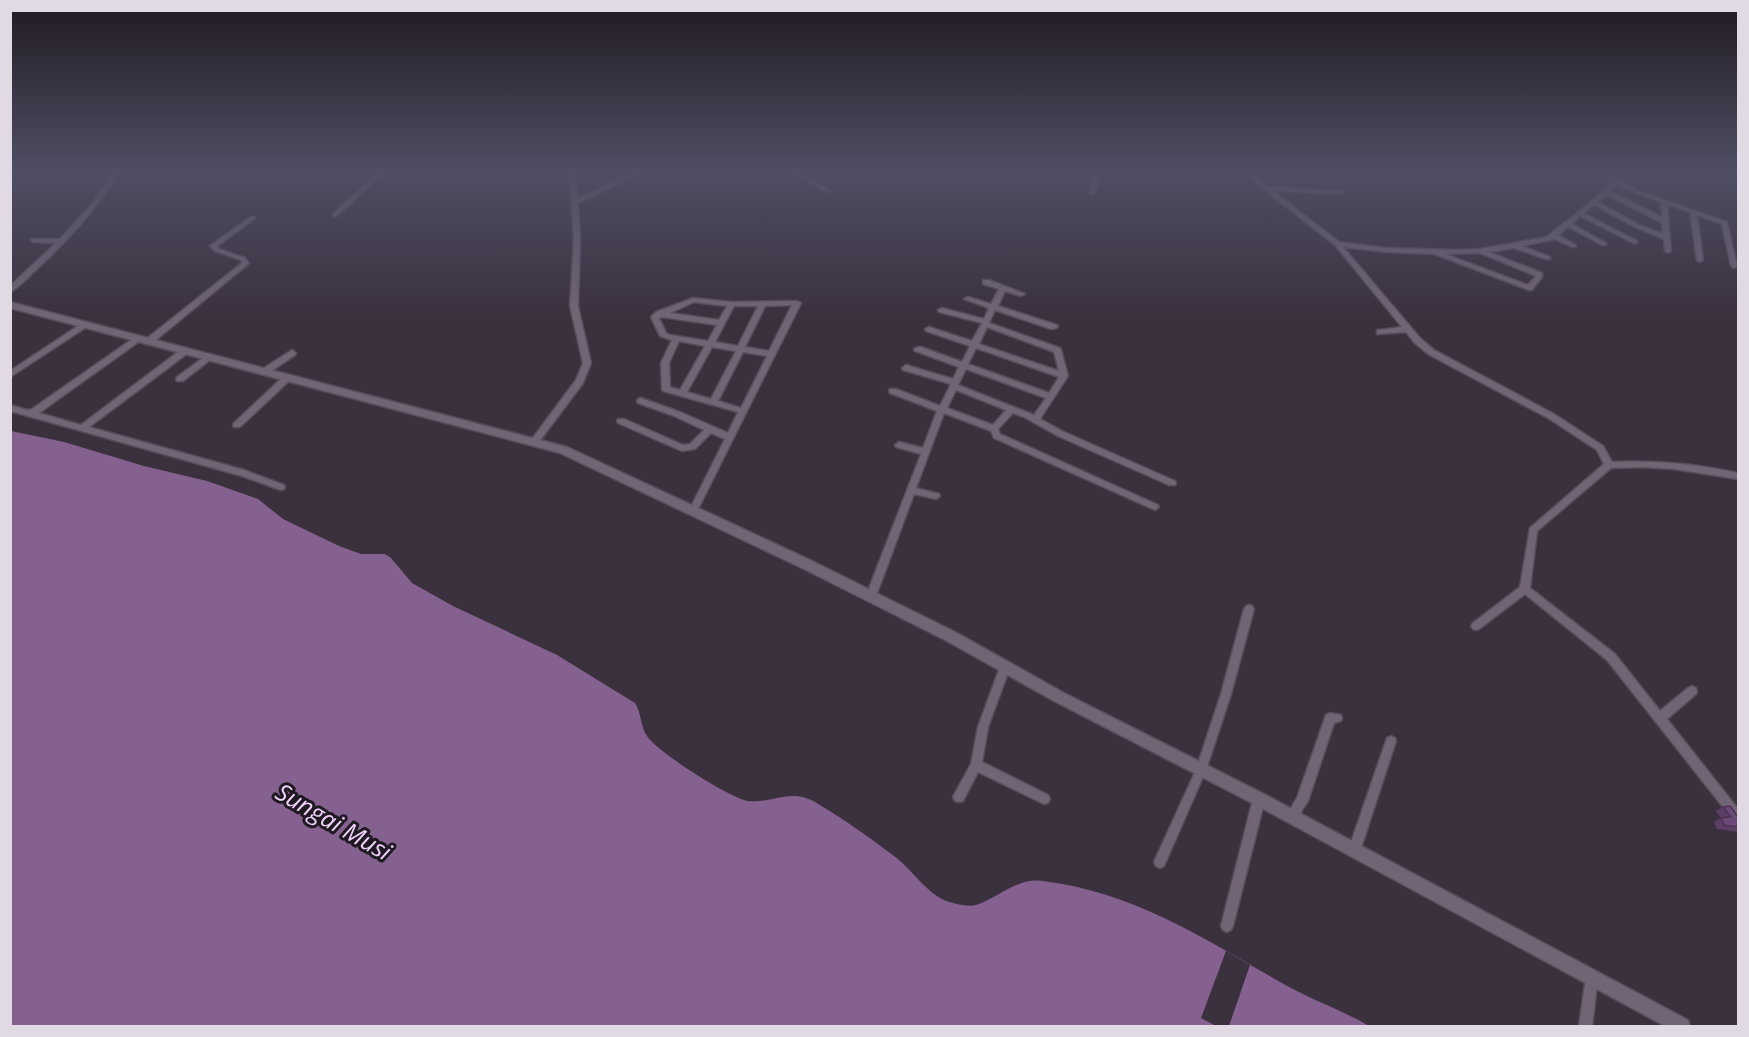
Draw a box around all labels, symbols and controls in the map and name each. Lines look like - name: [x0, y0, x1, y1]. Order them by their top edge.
- water label: Sungai Musi: [270, 775, 399, 868]

